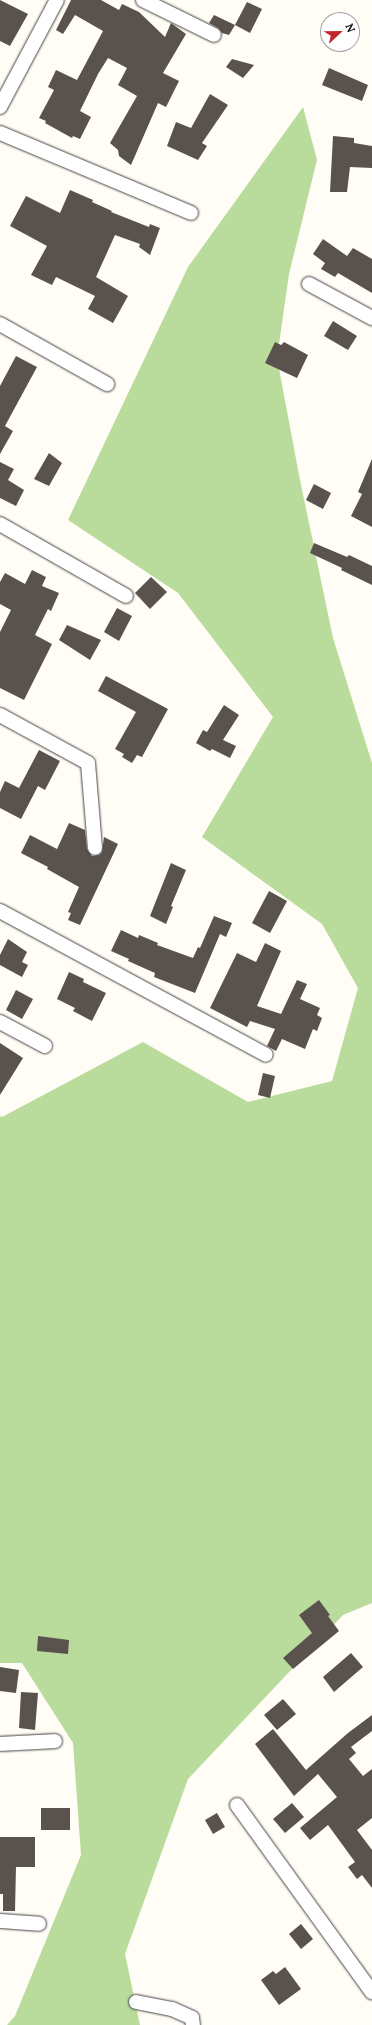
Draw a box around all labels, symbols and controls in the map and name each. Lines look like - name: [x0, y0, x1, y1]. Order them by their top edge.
- north arrow: [320, 12, 360, 52]
- text: N: [342, 21, 358, 34]

